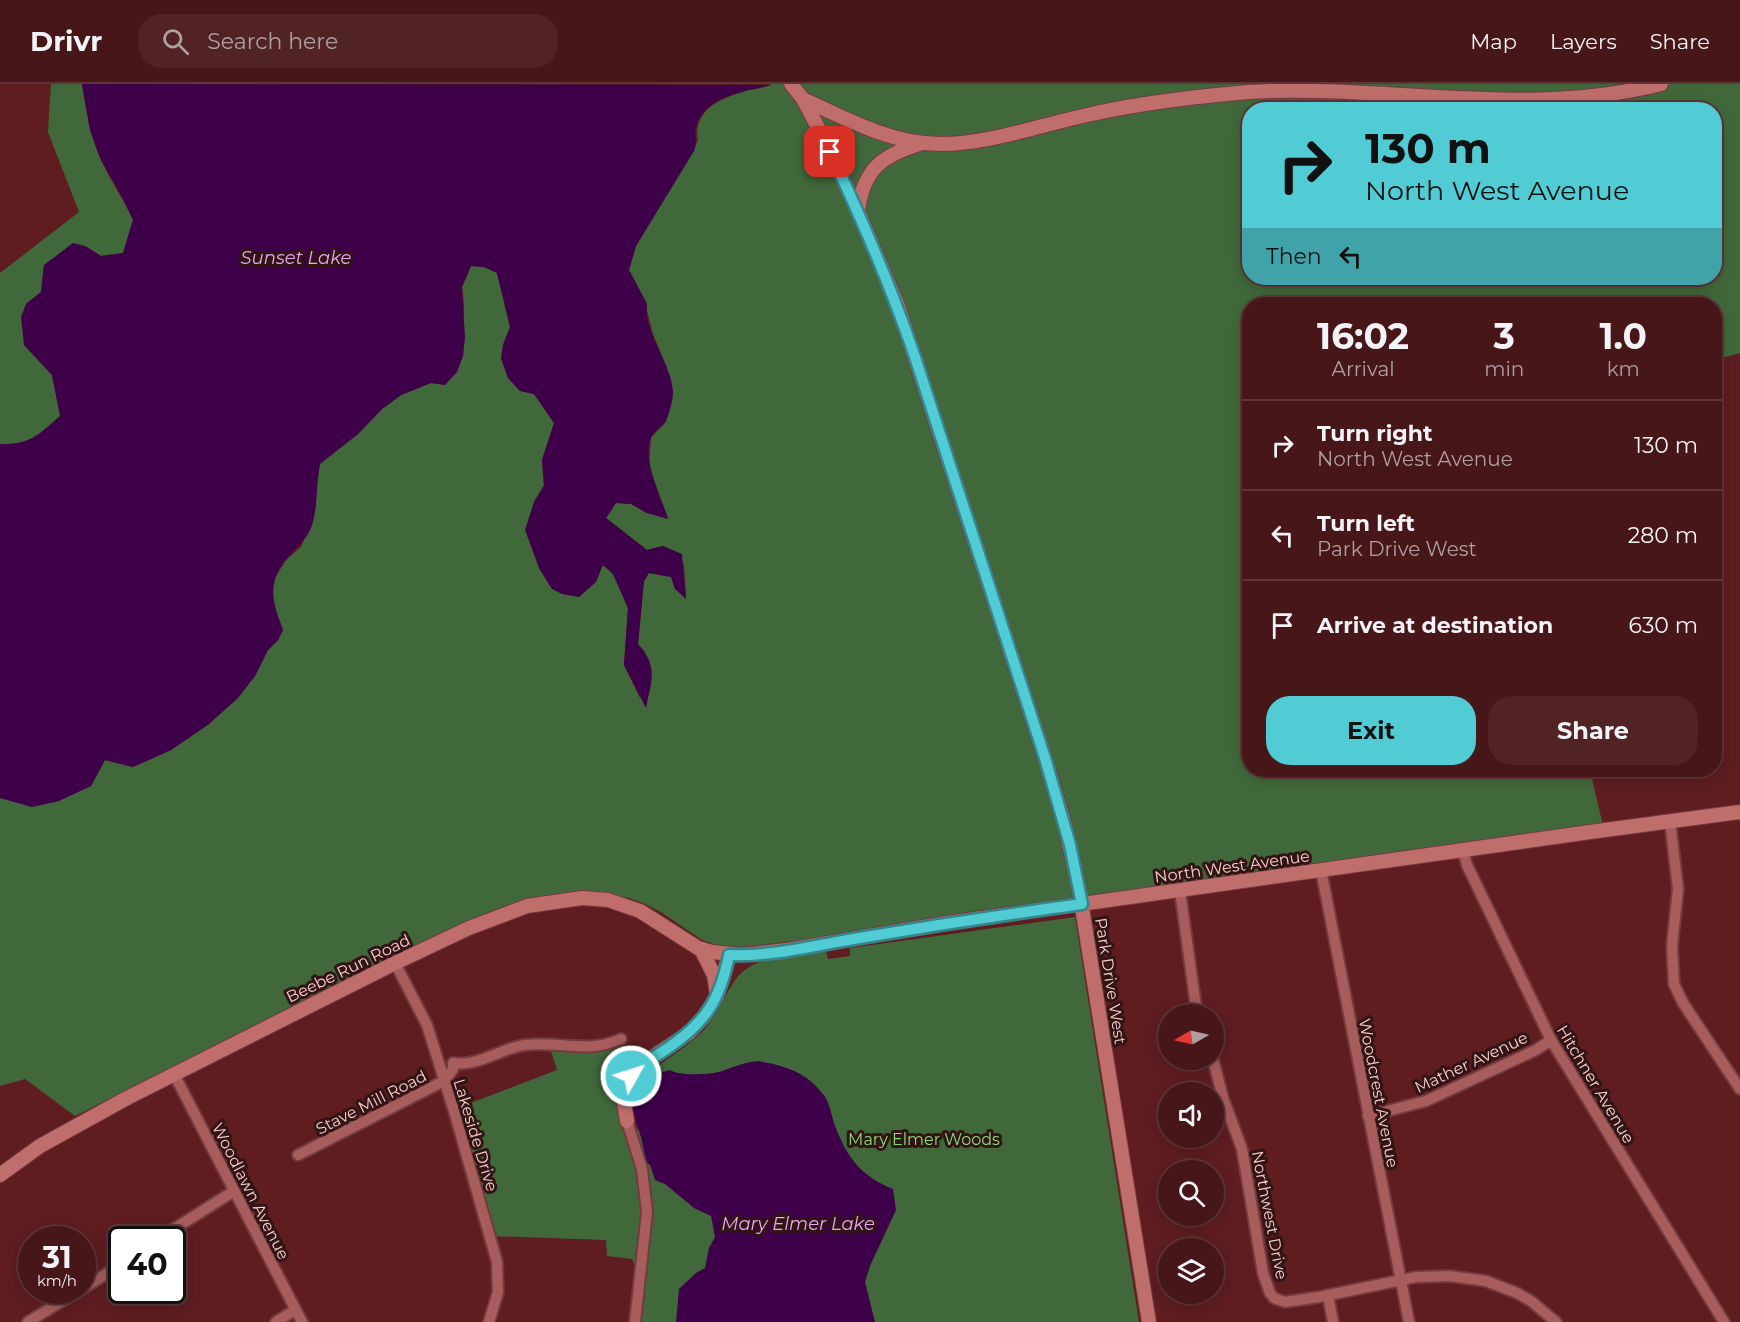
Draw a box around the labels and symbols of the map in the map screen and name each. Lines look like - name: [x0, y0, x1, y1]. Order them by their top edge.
- pin: [804, 126, 855, 177]
- water label: Sunset Lake: [241, 247, 352, 269]
- street label: North West Avenue: [1153, 846, 1311, 887]
- street label: Park Drive West: [1091, 917, 1130, 1046]
- street label: Beebe Run Road: [283, 930, 413, 1007]
- north arrow: [1158, 1004, 1224, 1070]
- street label: Woodcrest Avenue: [1355, 1017, 1402, 1169]
- street label: Hitchner Avenue: [1553, 1022, 1638, 1147]
- street label: Mather Avenue: [1412, 1028, 1531, 1097]
- position arrow: [599, 1044, 663, 1108]
- street label: Stave Mill Road: [313, 1066, 430, 1139]
- street label: Lakeside Drive: [449, 1077, 502, 1194]
- street label: Woodlawn Avenue: [208, 1120, 293, 1263]
- park label: Mary Elmer Woods: [848, 1130, 1000, 1149]
- street label: Northwest Drive: [1248, 1149, 1291, 1281]
- water label: Mary Elmer Lake: [721, 1213, 875, 1235]
- speed limit sign: 40: [108, 1226, 186, 1304]

